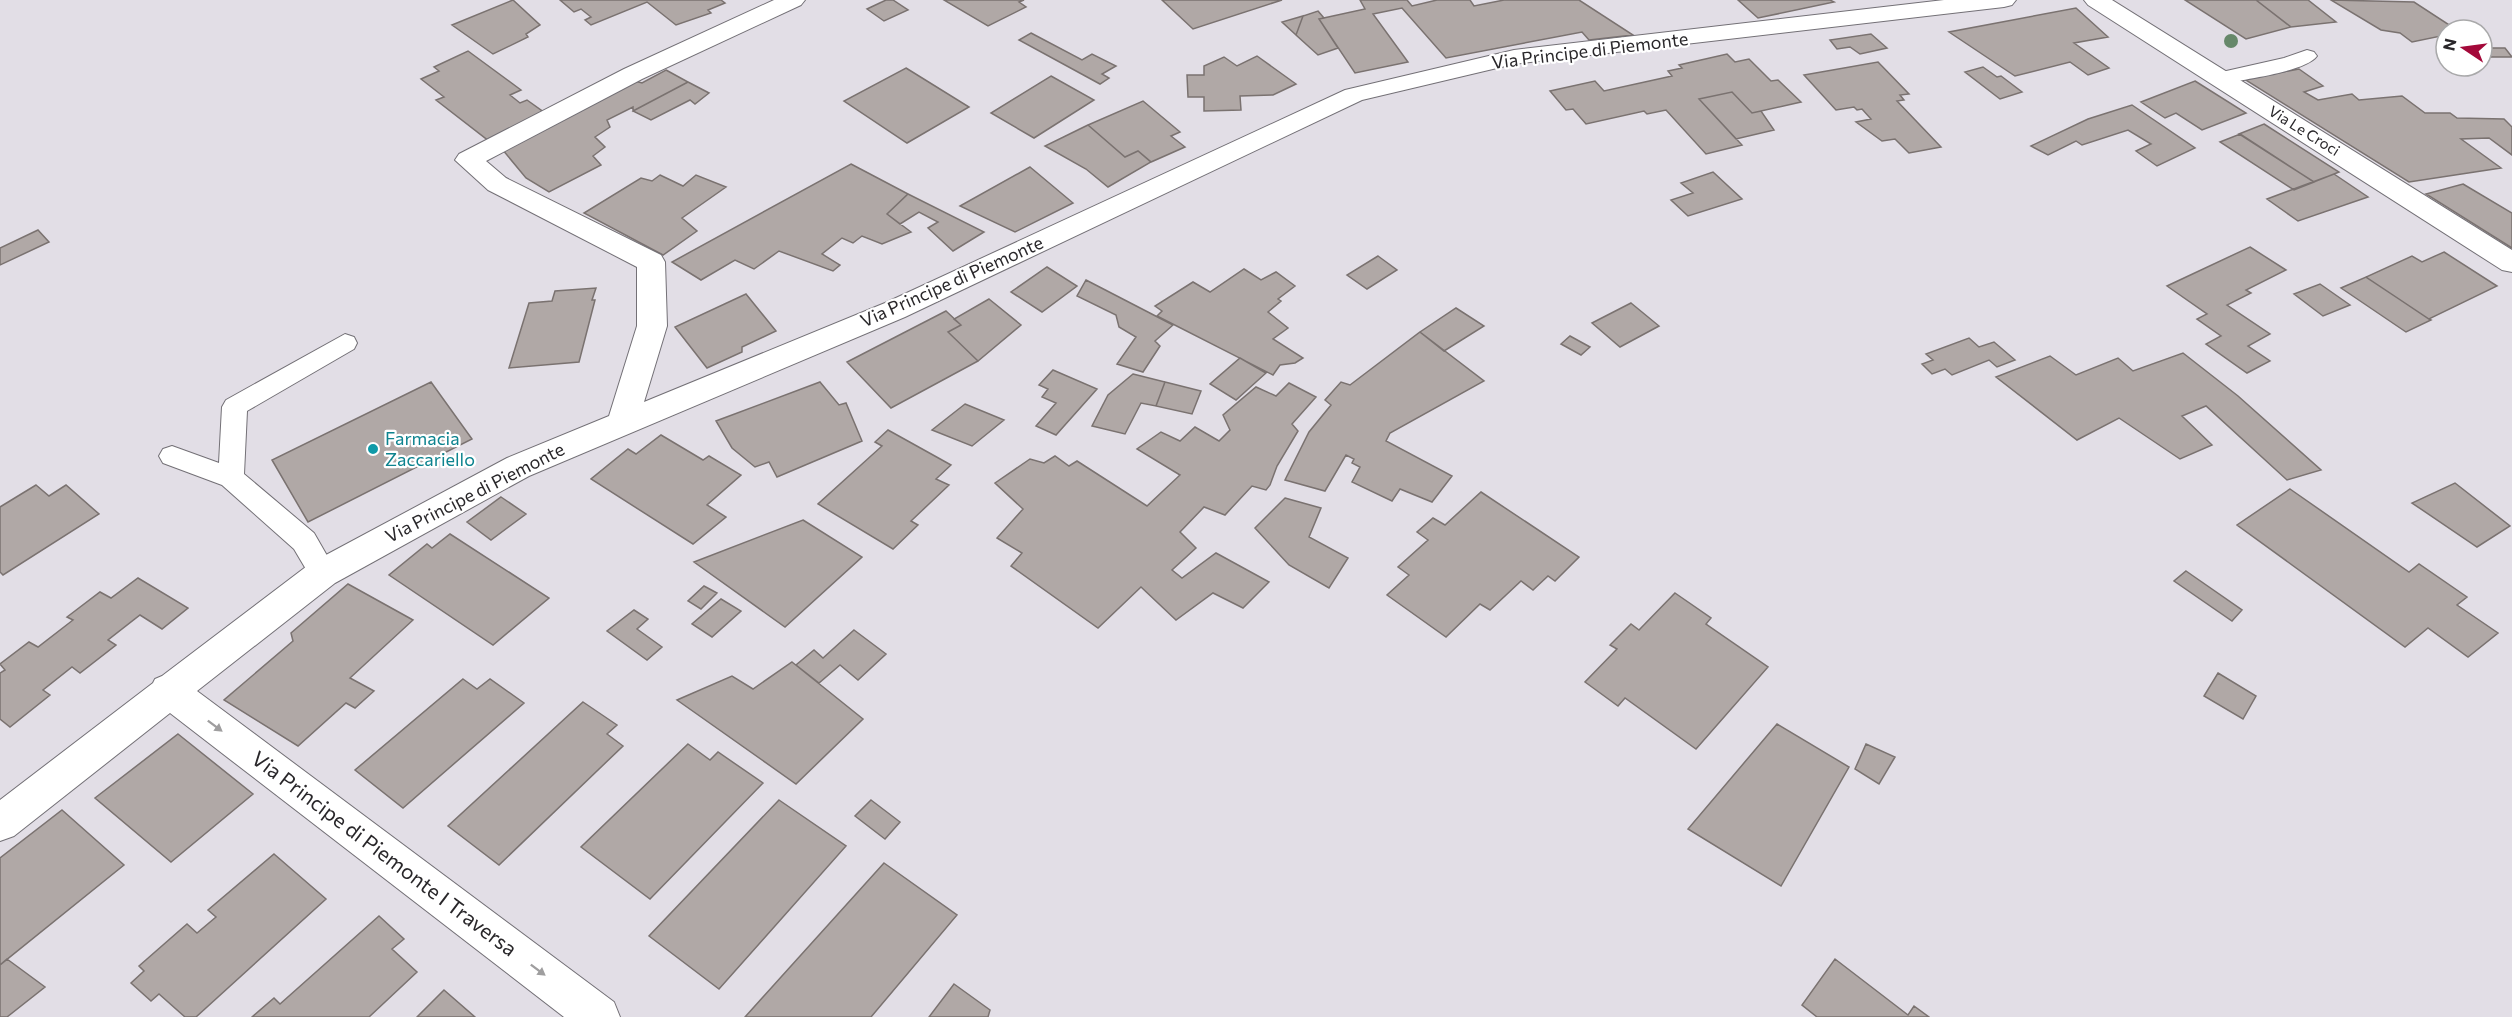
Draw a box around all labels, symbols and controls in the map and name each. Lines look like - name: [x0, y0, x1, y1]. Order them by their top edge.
- north arrow: [2434, 18, 2494, 78]
- street label: Via Principe di Piemonte: [1490, 27, 1689, 73]
- text: N: [2438, 37, 2460, 52]
- street label: Via Le Croci: [2266, 101, 2343, 159]
- street label: Via Principe di Piemonte: [857, 231, 1046, 331]
- place label: Farmacia Zaccariello: [385, 427, 475, 470]
- street label: Via Principe di Piemonte: [381, 437, 568, 547]
- marker: Farmacia Zaccariello: [366, 442, 380, 456]
- one-way arrow: [207, 719, 222, 731]
- street label: Via Principe di Piemonte I Traversa: [247, 745, 522, 961]
- one-way arrow: [529, 964, 545, 976]

